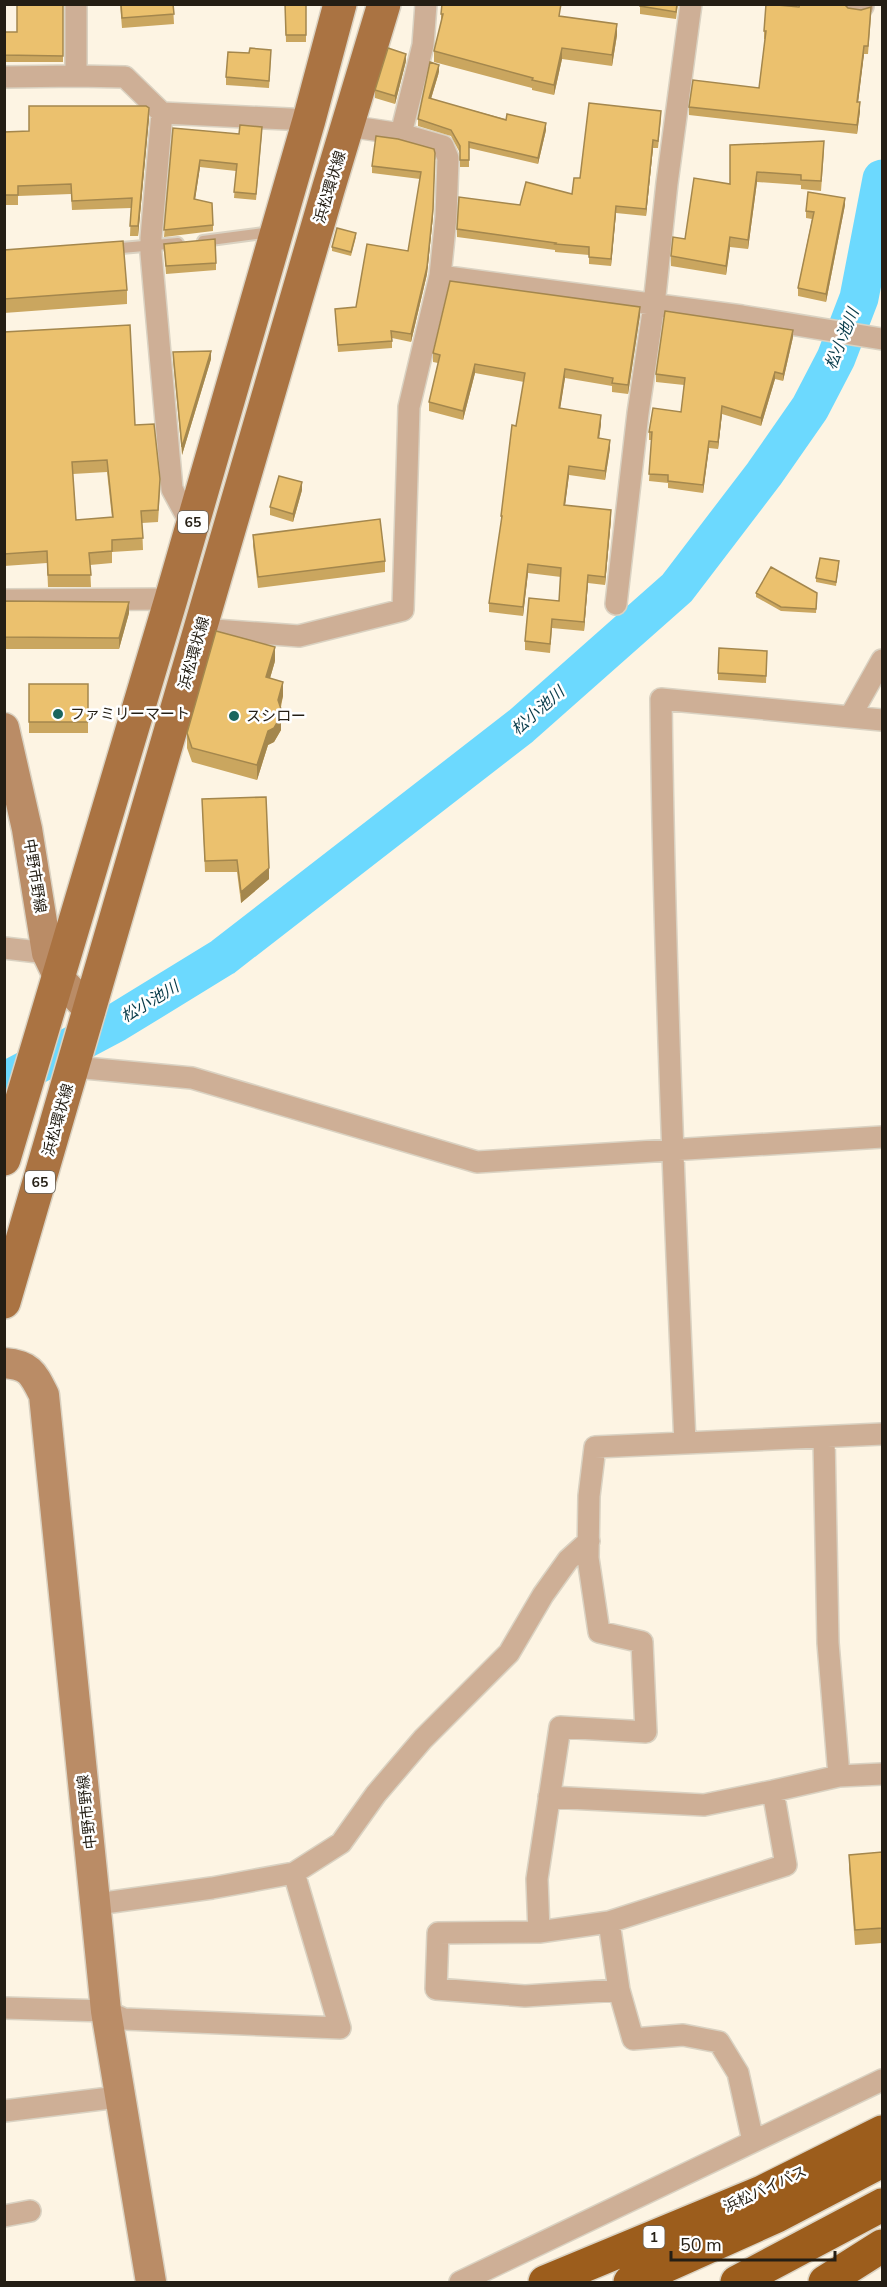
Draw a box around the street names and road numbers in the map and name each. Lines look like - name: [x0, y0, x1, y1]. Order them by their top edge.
- street label: 浜松環状線: [309, 148, 351, 226]
- road number: 65: [178, 511, 208, 533]
- street label: 浜松環状線: [174, 614, 214, 692]
- street label: 中野市野線: [19, 837, 51, 915]
- street label: 浜松環状線: [38, 1081, 78, 1159]
- road number: 65: [25, 1171, 55, 1193]
- street label: 中野市野線: [73, 1774, 101, 1850]
- street label: 浜松バイパス: [720, 2161, 810, 2217]
- road number: 1: [644, 2226, 664, 2248]

